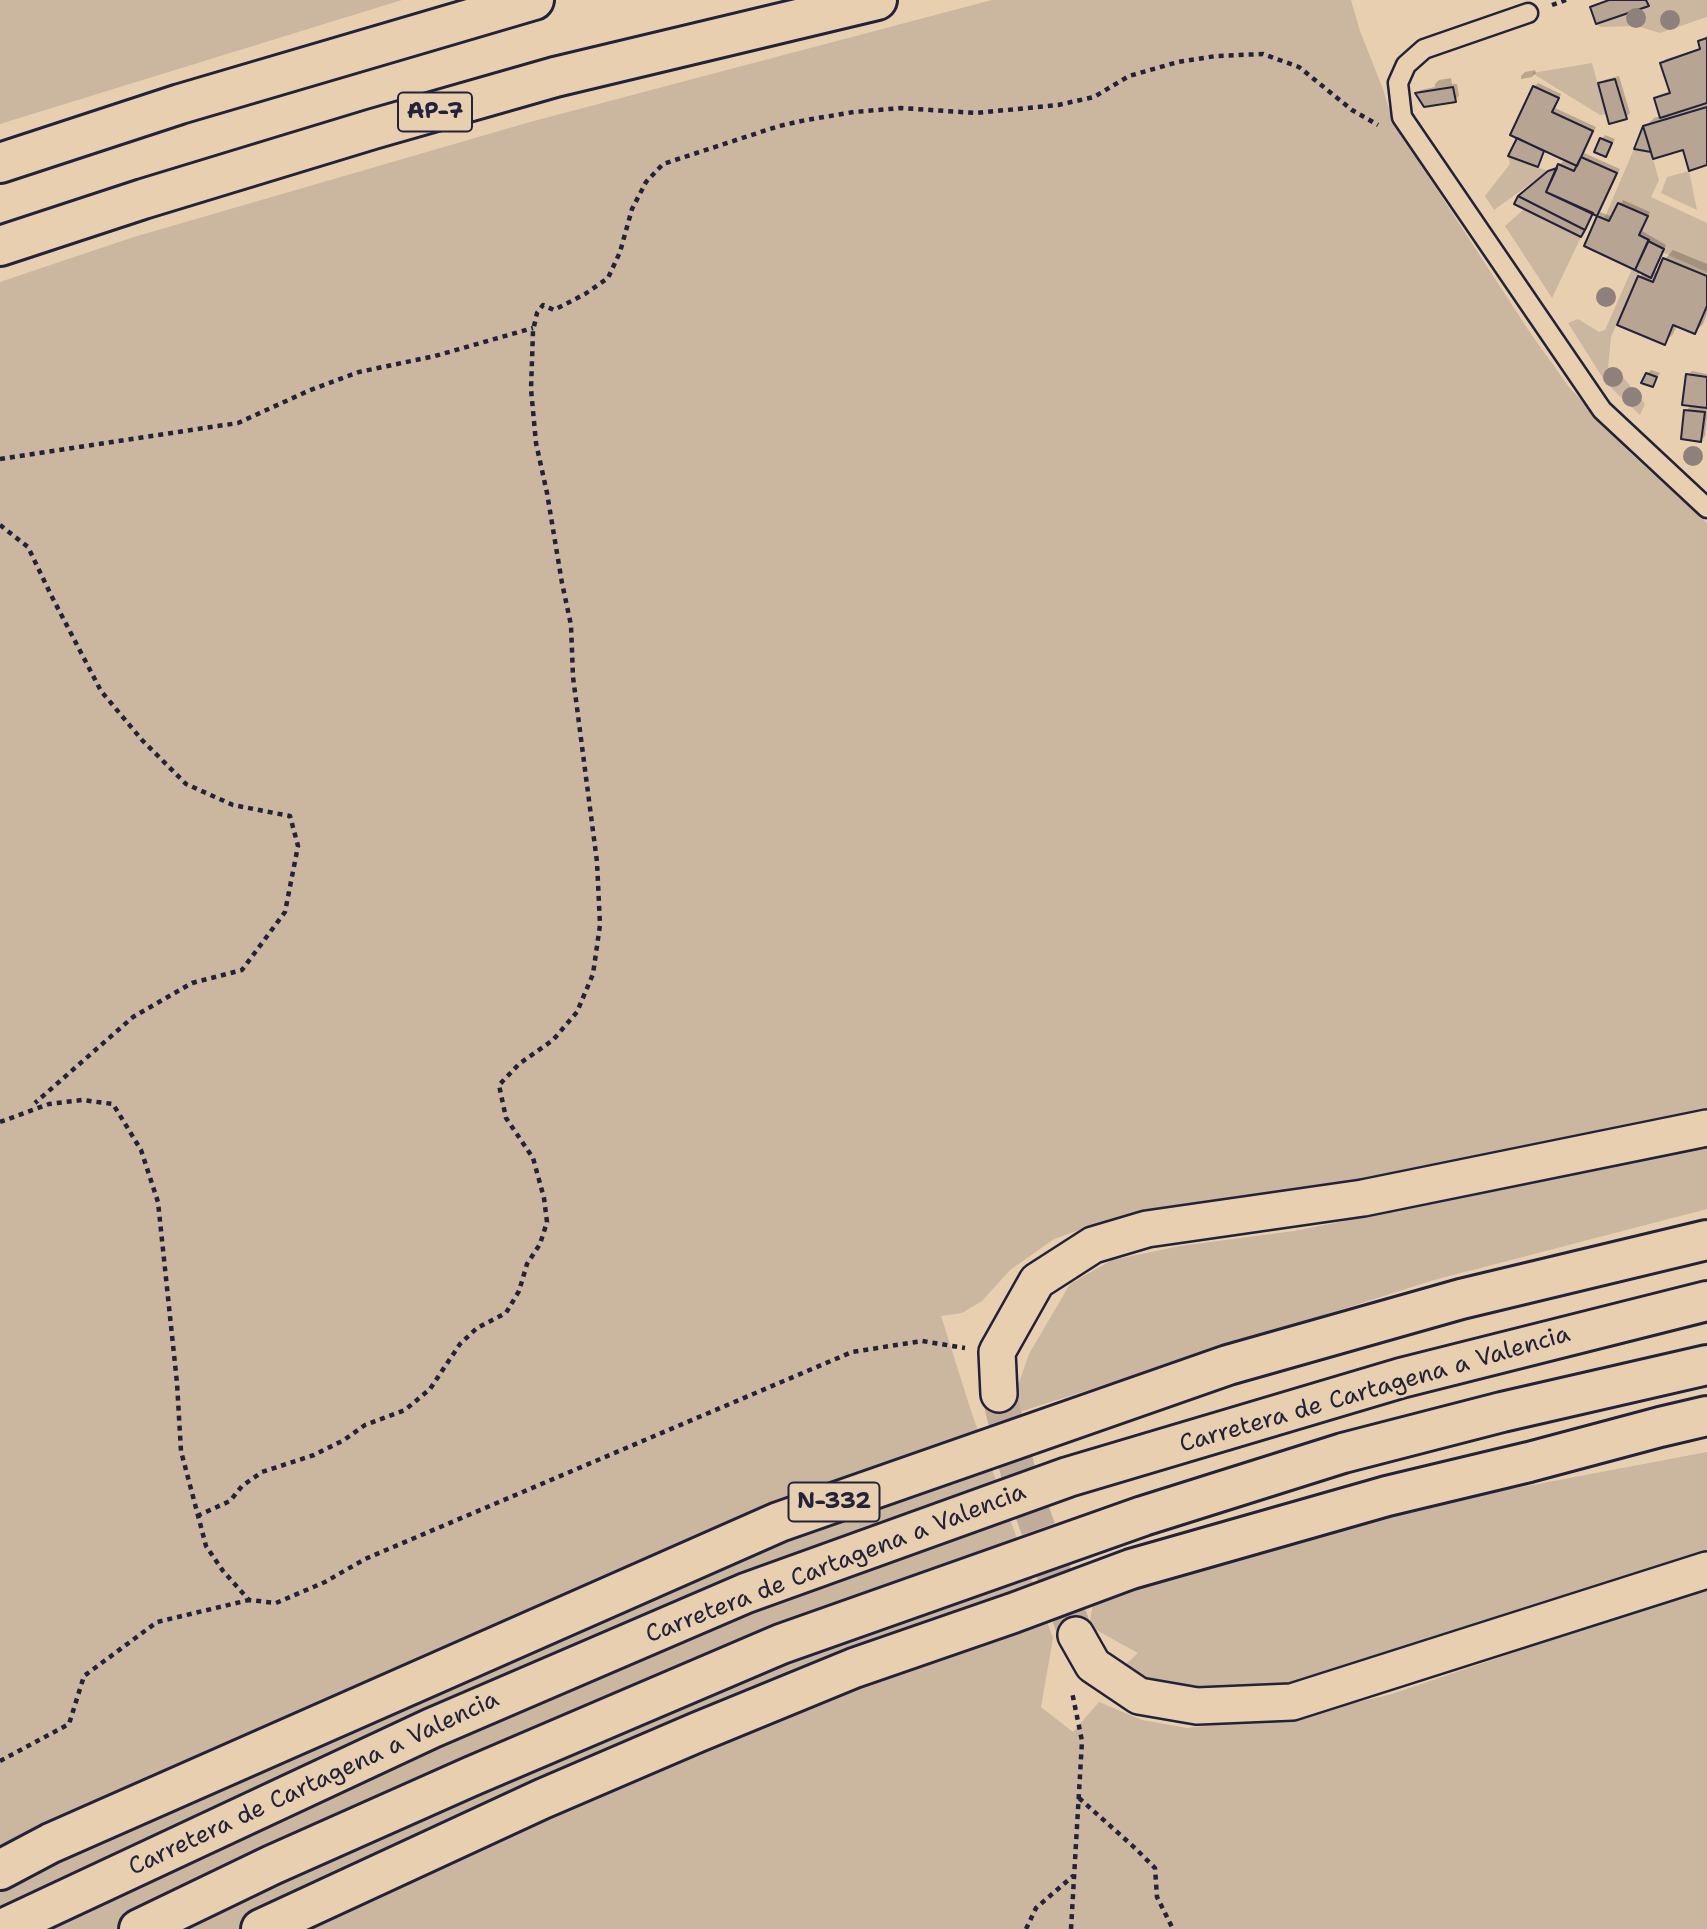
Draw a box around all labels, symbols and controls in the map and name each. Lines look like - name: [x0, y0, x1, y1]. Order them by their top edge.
- road number: AP-7: [398, 92, 472, 132]
- street label: Carretera de Cartagena a Valencia: [1176, 1320, 1574, 1460]
- street label: Carretera de Cartagena a Valencia: [642, 1478, 1030, 1650]
- road number: N-332: [788, 1483, 880, 1522]
- street label: Carretera de Cartagena a Valencia: [124, 1685, 504, 1883]

